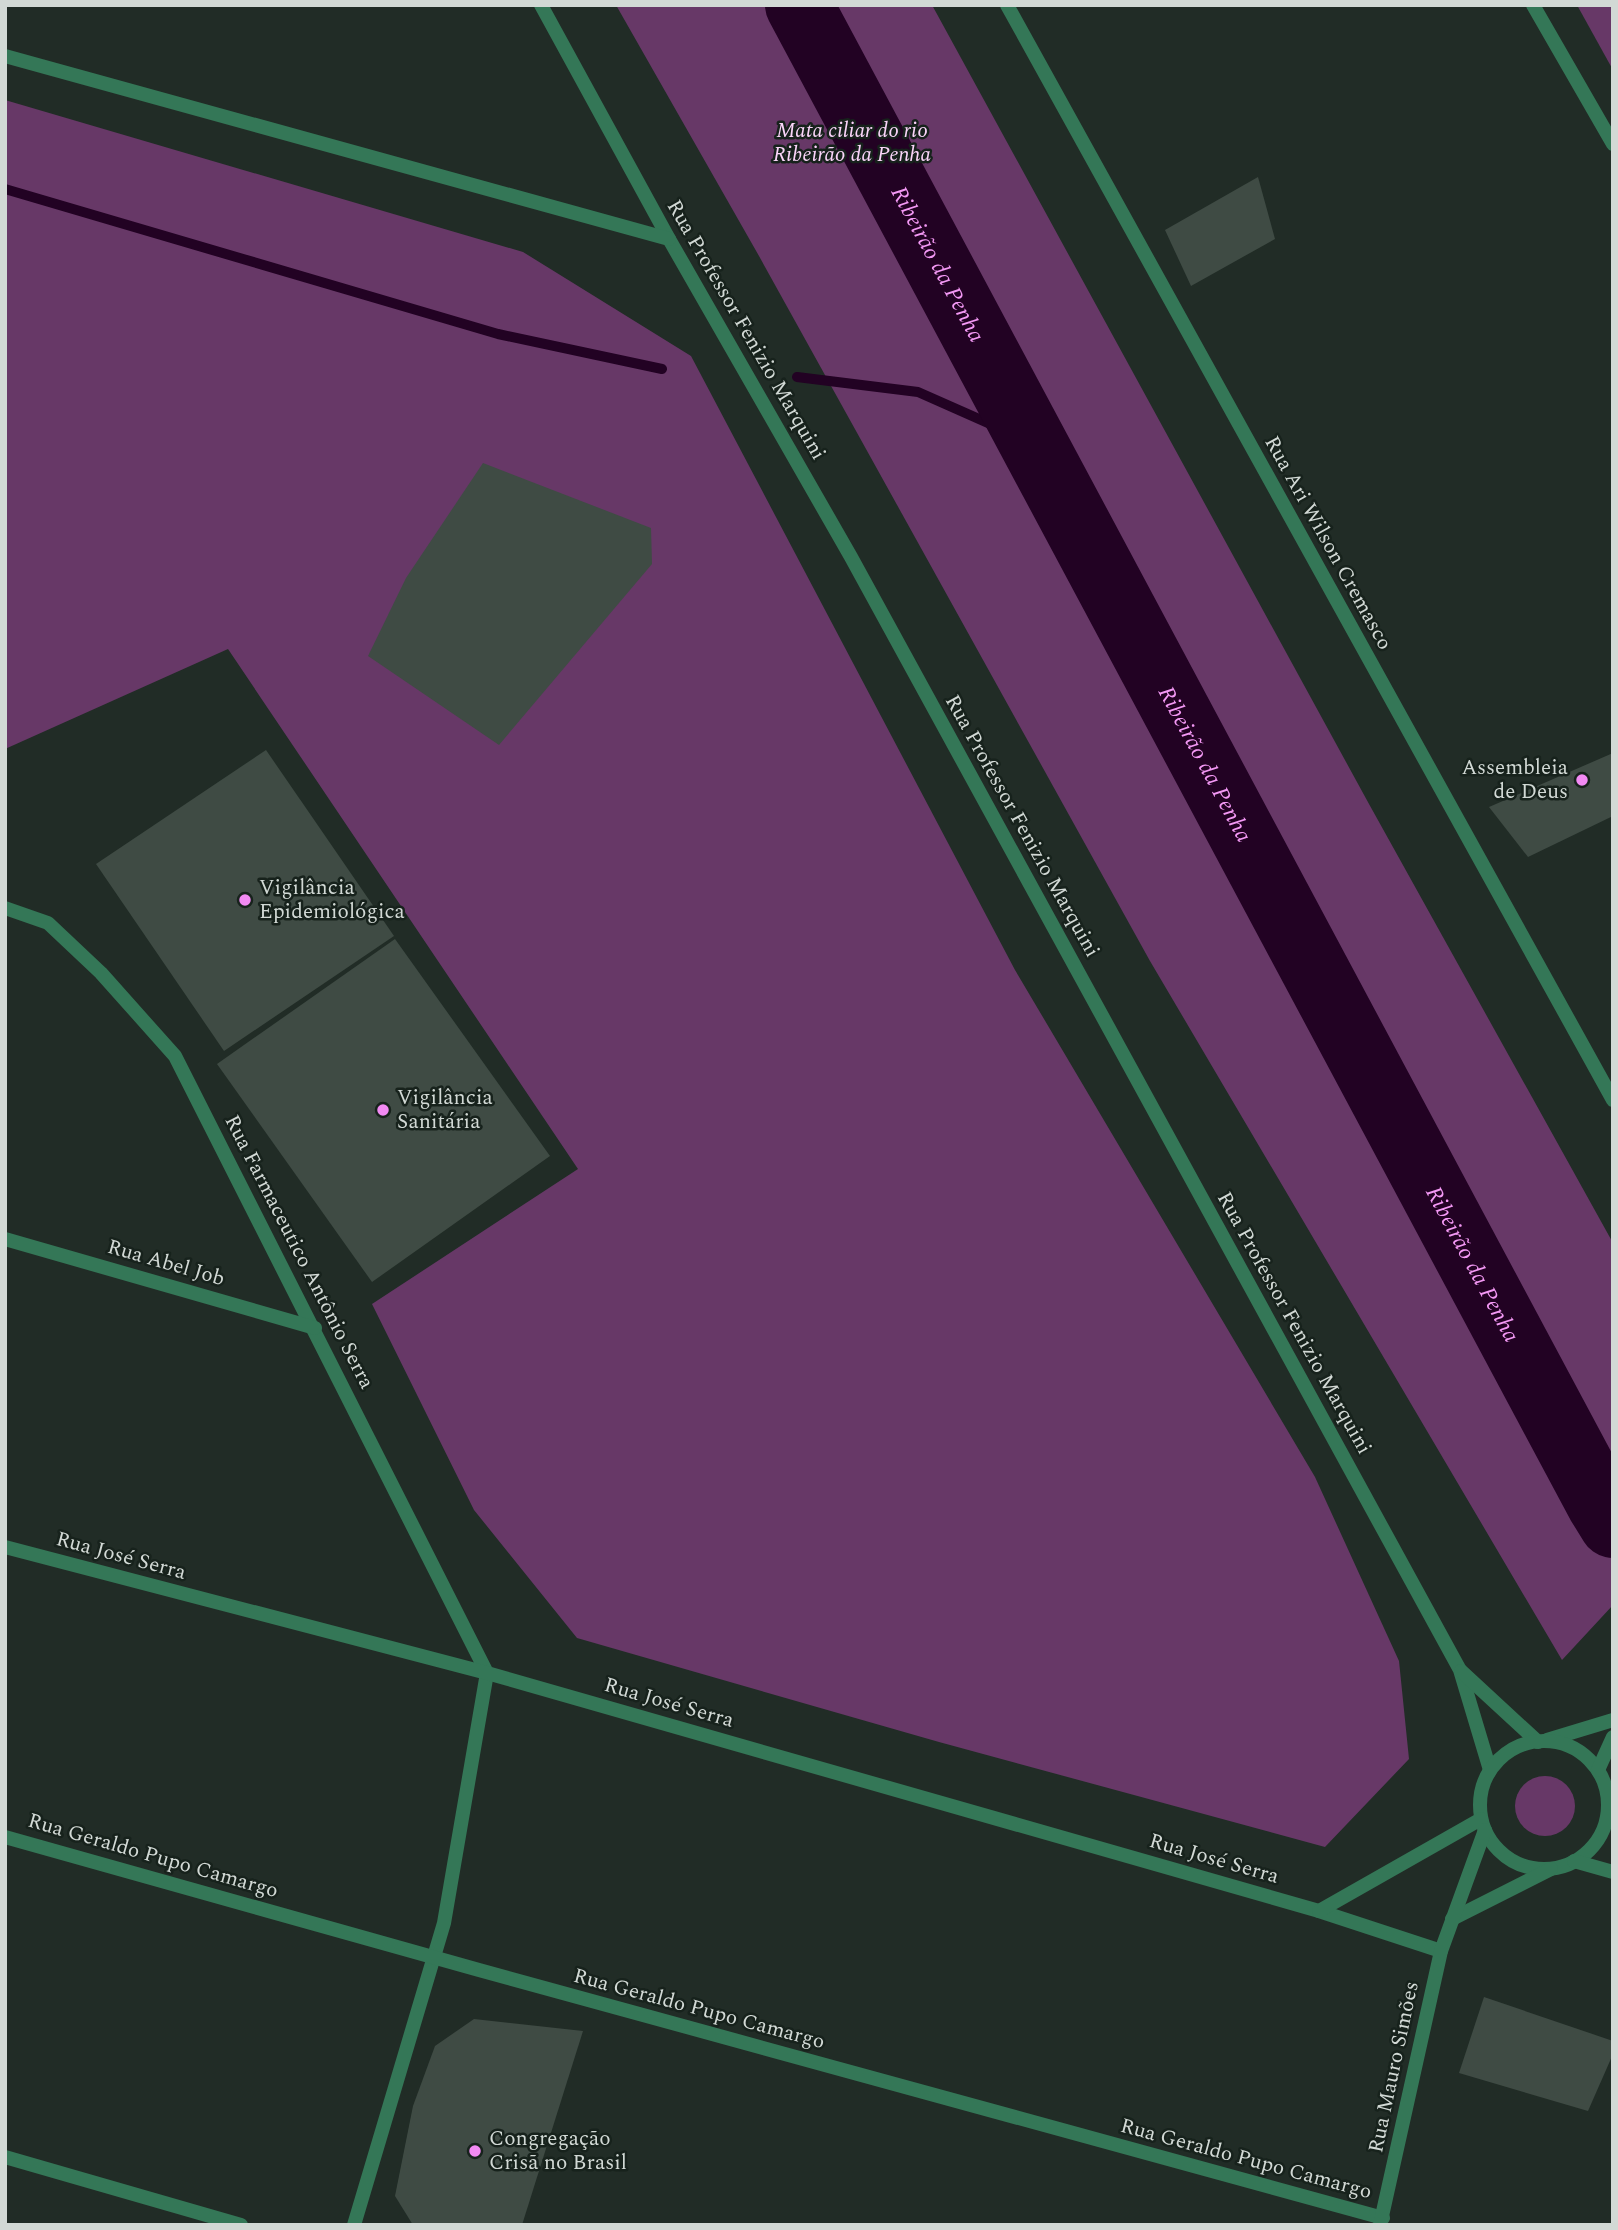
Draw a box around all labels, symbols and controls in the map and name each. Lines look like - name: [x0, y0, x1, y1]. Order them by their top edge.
- park label: Mata ciliar do rio Ribeirão da Penha: [773, 115, 931, 171]
- water label: Ribeirão da Penha: [881, 180, 994, 349]
- street label: Rua Professor Fenizio Marquini: [658, 194, 834, 466]
- street label: Rua Ari Wilson Cremasco: [1256, 430, 1400, 656]
- water label: Ribeirão da Penha: [1149, 680, 1261, 849]
- street label: Rua Professor Fenizio Marquini: [936, 689, 1108, 963]
- place label: Assembleia de Deus: [1462, 752, 1569, 808]
- marker: Assembleia de Deus: [1574, 772, 1590, 788]
- place label: Vigilância Epidemiológica: [259, 872, 406, 928]
- marker: Vigilância Epidemiológica: [237, 892, 253, 908]
- place label: Vigilância Sanitária: [397, 1082, 493, 1138]
- marker: Vigilância Sanitária: [375, 1102, 391, 1118]
- street label: Rua Farmaceutico Antônio Serra: [216, 1109, 383, 1395]
- water label: Ribeirão da Penha: [1416, 1180, 1529, 1349]
- street label: Rua Professor Fenizio Marquini: [1208, 1186, 1380, 1460]
- street label: Rua Abel Job: [104, 1231, 228, 1295]
- street label: Rua José Serra: [52, 1523, 190, 1589]
- street label: Rua José Serra: [600, 1669, 738, 1737]
- street label: Rua Geraldo Pupo Camargo: [24, 1805, 282, 1907]
- street label: Rua José Serra: [1145, 1825, 1283, 1893]
- street label: Rua Geraldo Pupo Camargo: [570, 1960, 828, 2058]
- street label: Rua Mauro Simões: [1360, 1978, 1428, 2156]
- street label: Rua Geraldo Pupo Camargo: [1117, 2110, 1375, 2208]
- place label: Congregação Crisã no Brasil: [489, 2123, 627, 2179]
- marker: Congregação Crisã no Brasil: [467, 2143, 483, 2159]

